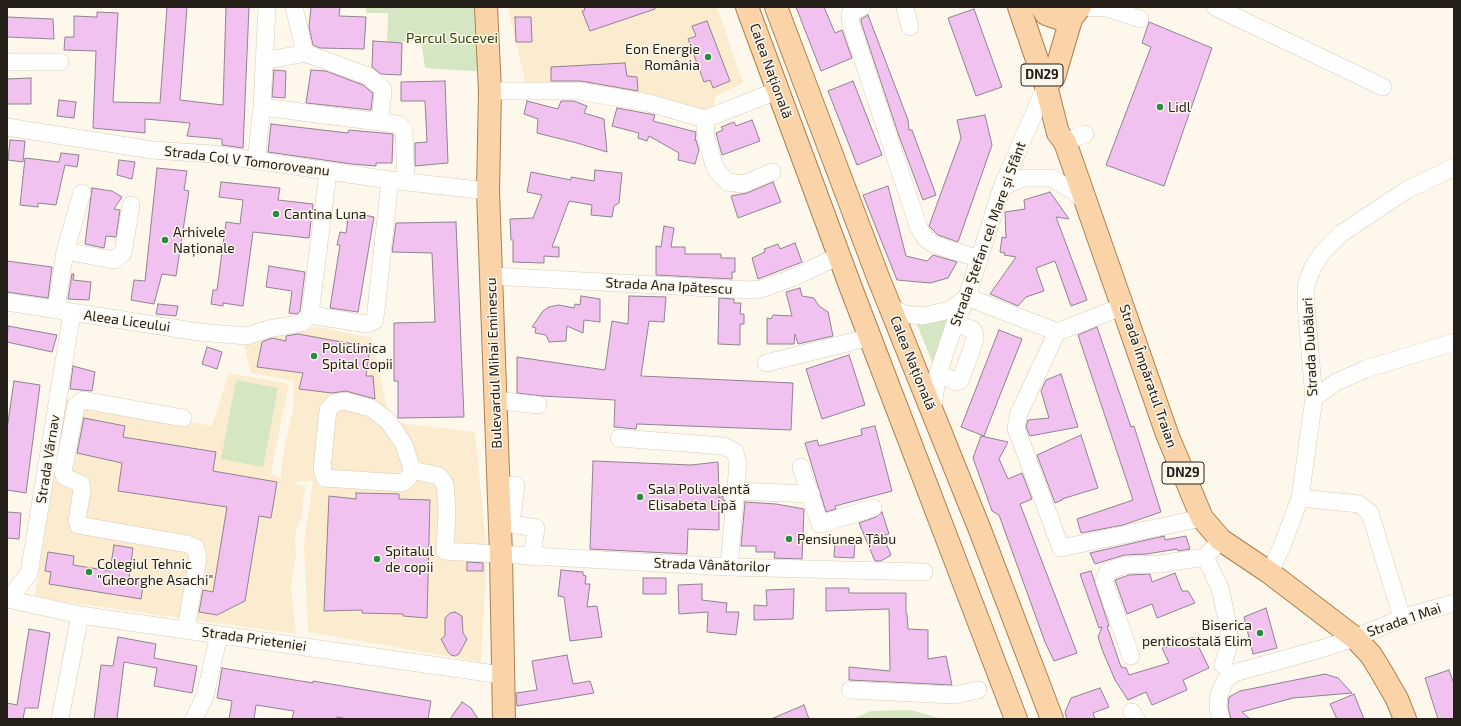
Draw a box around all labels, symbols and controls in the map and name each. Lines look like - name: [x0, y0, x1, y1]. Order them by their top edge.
- street label: Calea Națională: [746, 21, 796, 121]
- park label: Parcul Sucevei: [406, 30, 498, 46]
- place label: Eon Energie România: [625, 41, 700, 74]
- marker: Eon Energie România: [703, 52, 713, 62]
- road number: DN29: [1021, 64, 1063, 86]
- place label: Lidl: [1168, 99, 1191, 115]
- marker: Lidl: [1155, 102, 1165, 112]
- street label: Strada Ștefan cel Mare și Sfânt: [947, 139, 1029, 329]
- street label: Strada Col V Tomoroveanu: [163, 142, 331, 180]
- place label: Cantina Luna: [284, 206, 367, 222]
- marker: Cantina Luna: [271, 209, 281, 219]
- place label: Arhivele Naționale: [173, 224, 235, 256]
- marker: Arhivele Naționale: [160, 235, 170, 245]
- street label: Strada Ana Ipătescu: [605, 274, 733, 298]
- street label: Bulevardul Mihai Eminescu: [483, 277, 505, 449]
- street label: Strada Dubălari: [1299, 297, 1321, 397]
- street label: Strada Împăratul Traian: [1116, 302, 1180, 450]
- street label: Aleea Liceului: [83, 307, 171, 335]
- street label: Calea Națională: [886, 313, 940, 413]
- place label: Policlinica Spital Copii: [322, 340, 393, 372]
- marker: Policlinica Spital Copii: [309, 351, 319, 361]
- street label: Strada Vârnav: [33, 413, 63, 505]
- road number: DN29: [1162, 462, 1204, 484]
- place label: Sala Polivalentă Elisabeta Lipă: [648, 481, 750, 514]
- marker: Sala Polivalentă Elisabeta Lipă: [635, 492, 645, 502]
- place label: Pensiunea Țâbu: [797, 531, 896, 547]
- marker: Pensiunea Țâbu: [784, 534, 794, 544]
- place label: Spitalul de copii: [385, 543, 434, 576]
- marker: Spitalul de copii: [372, 554, 382, 564]
- street label: Strada Vânătorilor: [653, 555, 771, 575]
- place label: Colegiul Tehnic "Gheorghe Asachi": [97, 556, 213, 588]
- marker: Colegiul Tehnic "Gheorghe Asachi": [84, 567, 94, 577]
- street label: Strada 1 Mai: [1365, 599, 1443, 641]
- place label: Biserica penticostală Elim: [1142, 617, 1252, 650]
- street label: Strada Prieteniei: [201, 623, 307, 655]
- marker: Biserica penticostală Elim: [1255, 628, 1265, 638]

